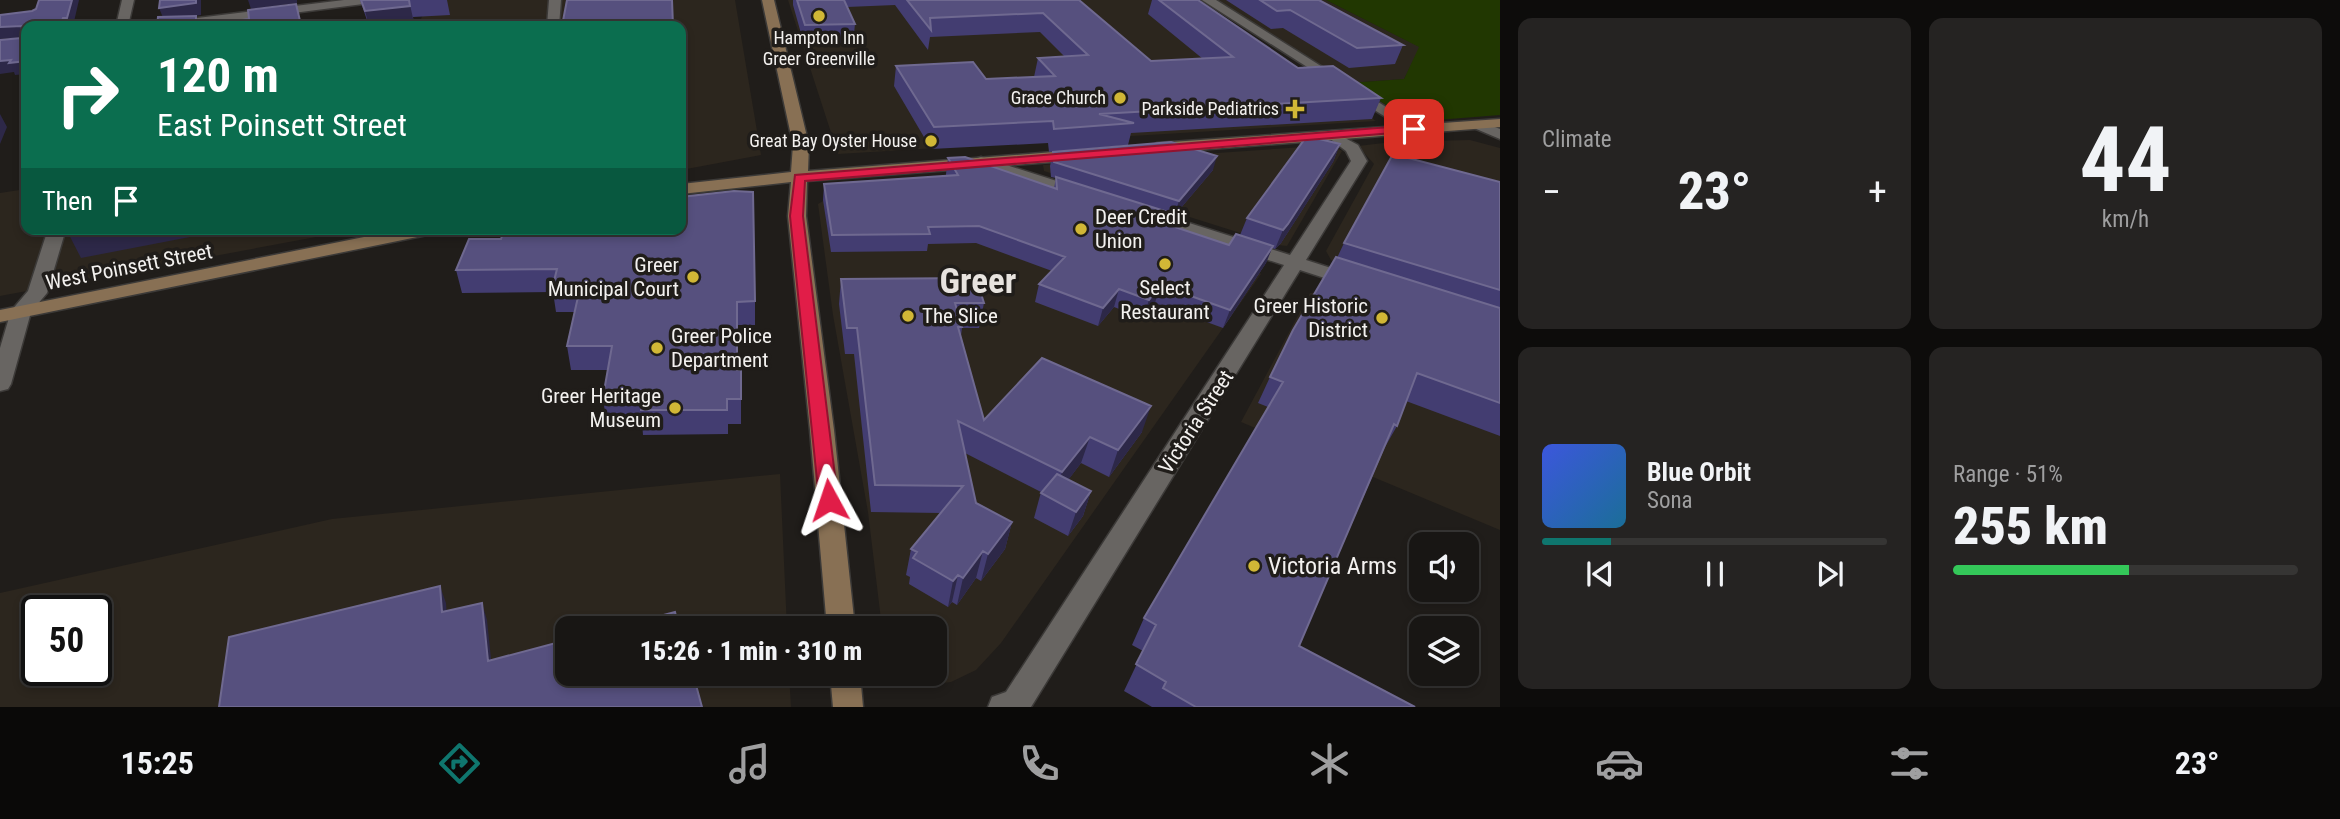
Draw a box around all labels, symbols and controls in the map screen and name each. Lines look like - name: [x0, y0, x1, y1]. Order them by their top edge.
- marker: Hampton Inn Greer Greenville: [811, 8, 827, 24]
- place label: Hampton Inn Greer Greenville: [763, 27, 875, 69]
- text: 120 m: [157, 47, 279, 104]
- icon: right: [42, 49, 133, 140]
- place label: Grace Church: [1011, 87, 1106, 108]
- marker: Grace Church: [1112, 90, 1128, 106]
- place label: Parkside Pediatrics: [1142, 98, 1279, 119]
- marker: Parkside Pediatrics: [1285, 99, 1305, 119]
- pin: [1384, 99, 1444, 159]
- text: East Poinsett Street: [157, 106, 407, 144]
- text: 44: [2080, 107, 2171, 213]
- icon: arrive: [1395, 110, 1433, 148]
- text: Climate: [1542, 126, 1612, 153]
- place label: Great Bay Oyster House: [749, 130, 917, 151]
- marker: Great Bay Oyster House: [923, 133, 939, 149]
- text: 23°: [1678, 161, 1751, 222]
- text: −: [1542, 170, 1561, 214]
- text: +: [1868, 170, 1887, 214]
- icon: arrive: [107, 182, 145, 220]
- text: Then: [42, 186, 93, 216]
- place label: Deer Credit Union: [1095, 205, 1187, 253]
- text: km/h: [2102, 206, 2149, 233]
- marker: Deer Credit Union: [1073, 221, 1089, 237]
- street label: West Poinsett Street: [44, 239, 214, 295]
- place label: Greer Municipal Court: [548, 253, 679, 301]
- marker: Select Restaurant: [1157, 256, 1173, 272]
- district label: Greer: [940, 261, 1016, 302]
- marker: Greer Municipal Court: [685, 269, 701, 285]
- place label: Select Restaurant: [1120, 276, 1210, 324]
- place label: Greer Historic District: [1254, 294, 1368, 342]
- place label: The Slice: [922, 304, 998, 328]
- marker: The Slice: [900, 308, 916, 324]
- marker: Greer Historic District: [1374, 310, 1390, 326]
- place label: Greer Police Department: [671, 324, 772, 372]
- marker: Greer Police Department: [649, 340, 665, 356]
- street label: Victoria Street: [1154, 366, 1238, 478]
- place label: Greer Heritage Museum: [541, 384, 661, 432]
- marker: Greer Heritage Museum: [667, 400, 683, 416]
- text: Blue Orbit: [1647, 457, 1751, 487]
- text: Range · 51%: [1953, 461, 2063, 488]
- position arrow: [792, 463, 866, 537]
- text: Sona: [1647, 487, 1693, 514]
- text: 255 km: [1953, 496, 2108, 557]
- map controls: [1409, 532, 1479, 686]
- button: sound: [1409, 532, 1479, 602]
- place label: Victoria Arms: [1268, 552, 1397, 580]
- icon: previous: [1581, 555, 1619, 593]
- icon: pause: [1696, 555, 1734, 593]
- icon: next: [1811, 555, 1849, 593]
- marker: Victoria Arms: [1246, 558, 1262, 574]
- speed limit sign: 50: [21, 595, 112, 686]
- button: layers: [1409, 616, 1479, 686]
- text: 15:26 · 1 min · 310 m: [640, 636, 862, 666]
- icon: directions: [435, 739, 484, 788]
- icon: music: [725, 739, 774, 788]
- icon: phone: [1015, 739, 1064, 788]
- icon: climate: [1305, 739, 1354, 788]
- icon: car: [1595, 739, 1644, 788]
- icon: filters: [1885, 739, 1934, 788]
- text: 15:25: [120, 744, 194, 782]
- text: 23°: [2175, 744, 2219, 782]

